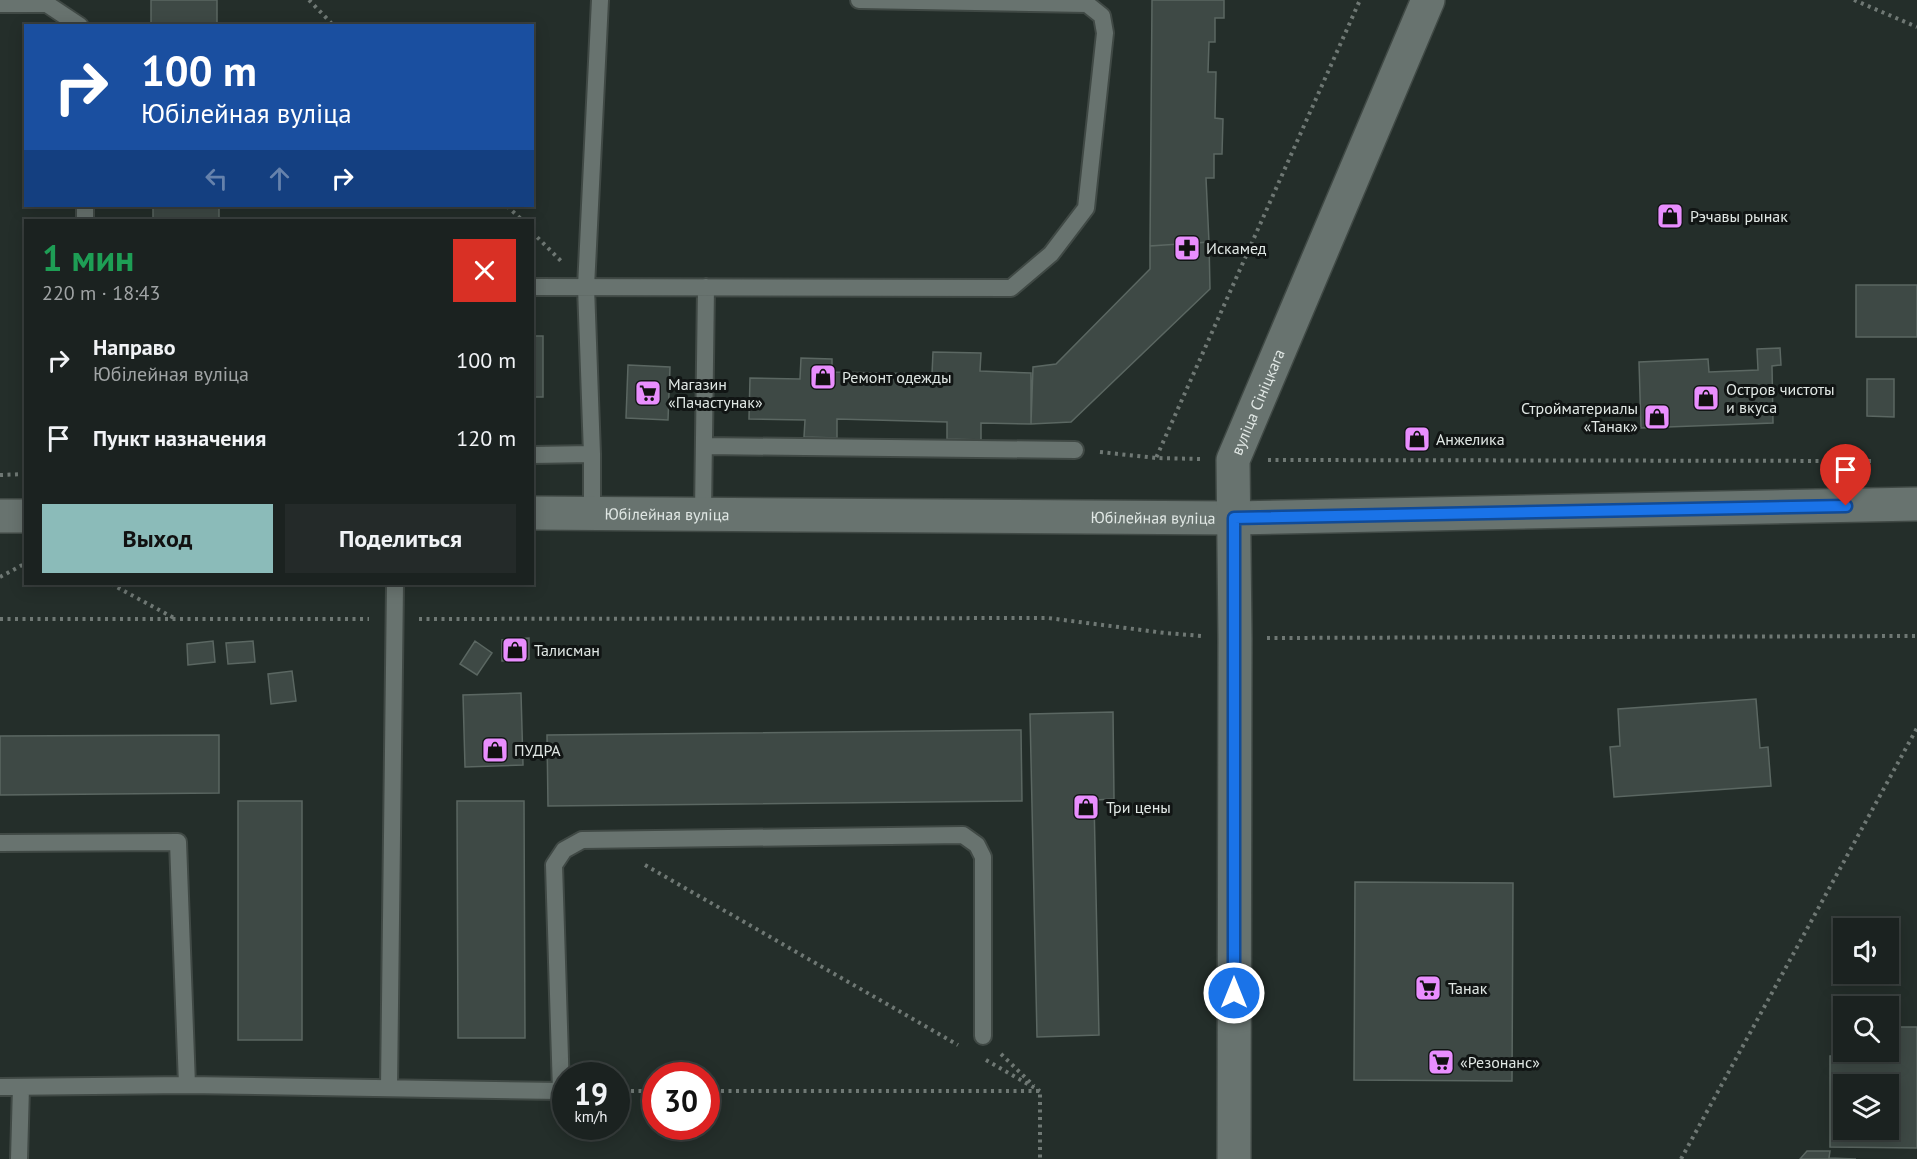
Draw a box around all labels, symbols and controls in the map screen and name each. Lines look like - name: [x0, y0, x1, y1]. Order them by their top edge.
- text: 100 m: [141, 43, 257, 98]
- icon: right: [42, 48, 120, 126]
- text: Юбілейная вуліца: [141, 96, 352, 130]
- icon: left: [200, 162, 233, 195]
- icon: ahead: [263, 162, 296, 195]
- icon: right: [326, 162, 359, 195]
- shop icon: Рэчавы рынак: [1655, 201, 1685, 231]
- place label: Рэчавы рынак: [1690, 206, 1788, 226]
- pharmacy icon: Искамед: [1172, 233, 1202, 263]
- text: 1 мин: [42, 234, 134, 281]
- place label: Искамед: [1206, 238, 1267, 258]
- button: close: [453, 239, 516, 302]
- text: 220 m · 18:43: [42, 280, 160, 306]
- text: Направо: [93, 333, 176, 361]
- icon: right: [42, 344, 75, 377]
- text: 100 m: [456, 346, 516, 374]
- street label: вуліца Сініцкага: [1226, 346, 1289, 458]
- text: Юбілейная вуліца: [93, 361, 249, 387]
- shop icon: Ремонт одежды: [808, 362, 838, 392]
- place label: Ремонт одежды: [842, 367, 952, 387]
- place label: Магазин «Пачастунак»: [668, 374, 763, 412]
- supermarket icon: Магазин «Пачастунак»: [633, 378, 663, 408]
- place label: Остров чистоты и вкуса: [1726, 379, 1835, 417]
- shop icon: Остров чистоты и вкуса: [1691, 383, 1721, 413]
- place label: Стройматериалы «Танак»: [1521, 398, 1638, 436]
- shop icon: Стройматериалы «Танак»: [1642, 402, 1672, 432]
- icon: arrive: [42, 422, 75, 455]
- text: Пункт назначения: [93, 424, 266, 452]
- text: 120 m: [456, 424, 516, 452]
- shop icon: Анжелика: [1402, 424, 1432, 454]
- place label: Анжелика: [1436, 429, 1505, 449]
- pin: [1820, 444, 1871, 506]
- icon: arrive: [1829, 453, 1862, 486]
- button: Выход: [42, 504, 273, 573]
- button: Поделиться: [285, 504, 516, 573]
- street label: Юбілейная вуліца: [604, 504, 730, 524]
- street label: Юбілейная вуліца: [1090, 507, 1215, 528]
- shop icon: Талисман: [500, 635, 530, 665]
- place label: Талисман: [534, 640, 600, 660]
- shop icon: ПУДРА: [480, 735, 510, 765]
- place label: ПУДРА: [514, 740, 561, 760]
- shop icon: Три цены: [1071, 792, 1101, 822]
- place label: Три цены: [1106, 797, 1171, 817]
- map controls: [1833, 918, 1899, 1140]
- button: sound: [1833, 918, 1899, 984]
- position arrow: [1202, 961, 1266, 1025]
- supermarket icon: Танак: [1413, 973, 1443, 1003]
- place label: Танак: [1448, 978, 1488, 998]
- button: search: [1833, 996, 1899, 1062]
- supermarket icon: «Резонанс»: [1426, 1047, 1456, 1077]
- place label: «Резонанс»: [1460, 1052, 1540, 1072]
- speed limit sign: 30: [642, 1062, 720, 1140]
- text: 19: [574, 1074, 608, 1113]
- button: layers: [1833, 1074, 1899, 1140]
- text: km/h: [575, 1107, 607, 1126]

